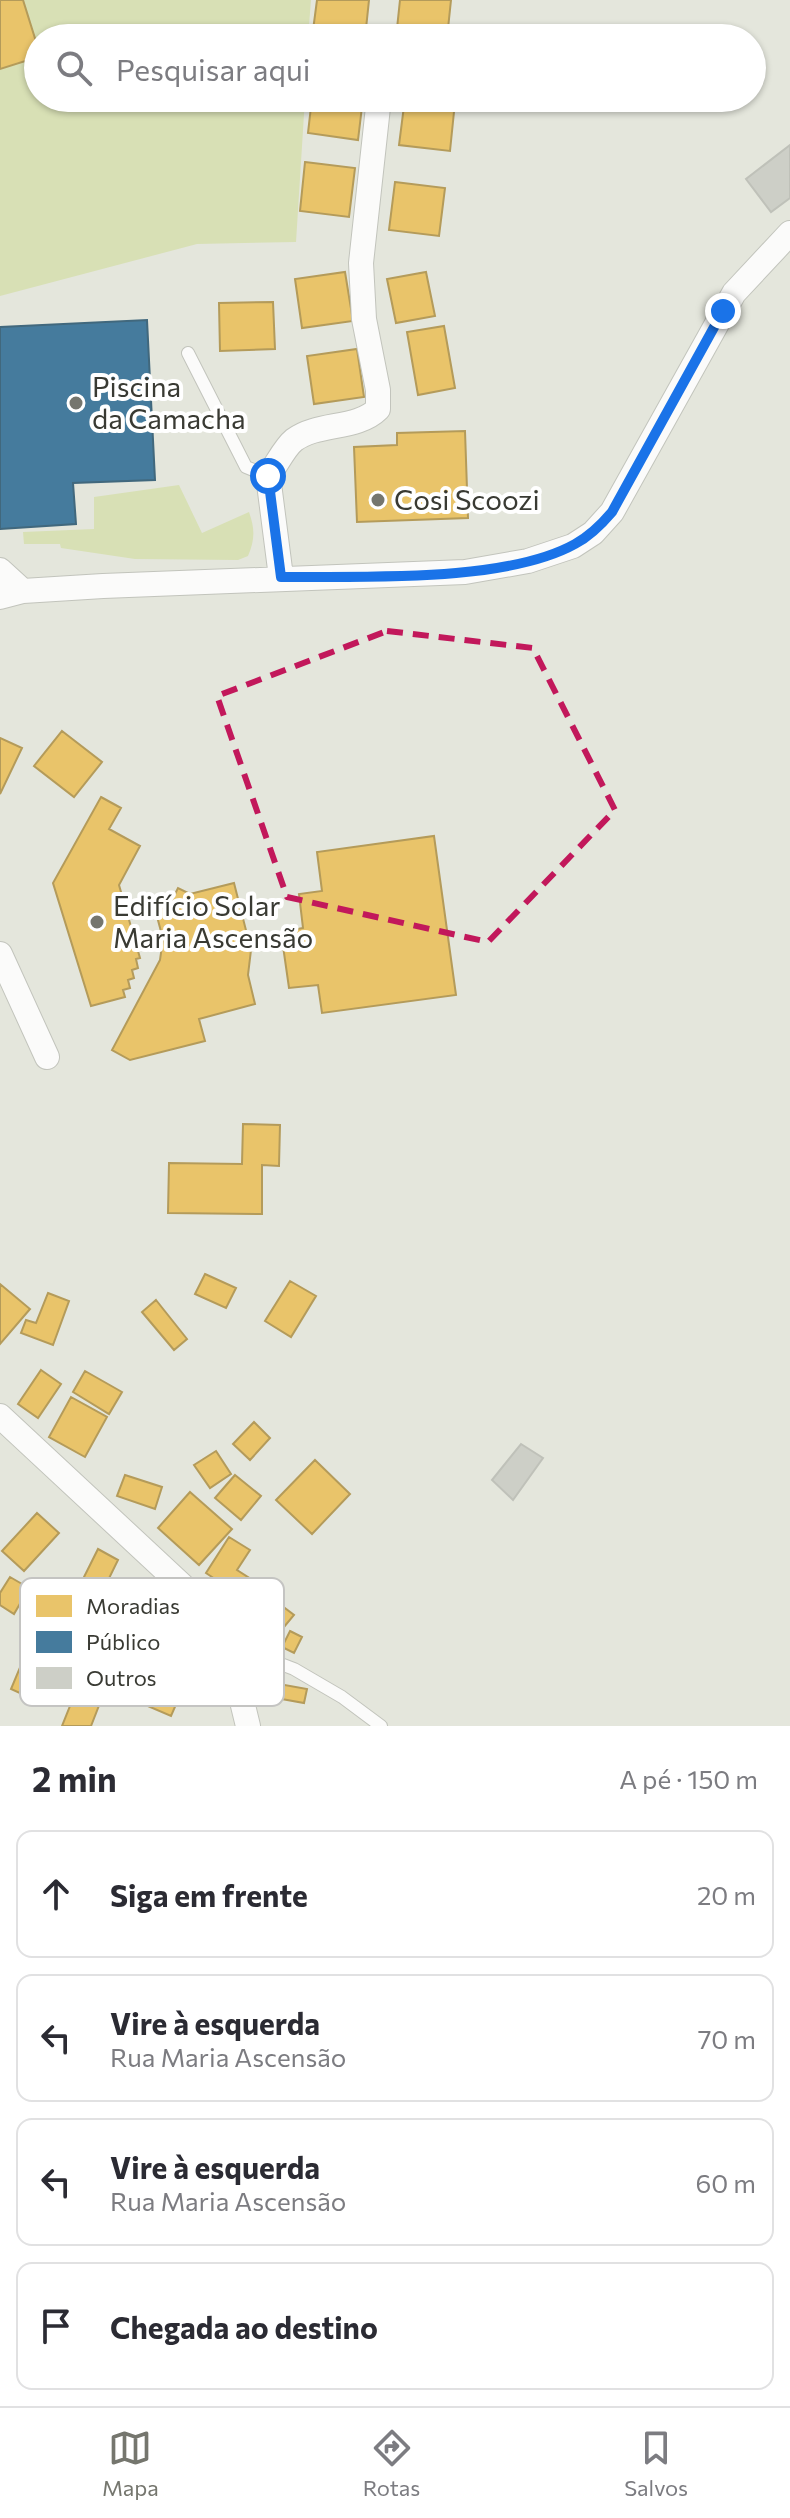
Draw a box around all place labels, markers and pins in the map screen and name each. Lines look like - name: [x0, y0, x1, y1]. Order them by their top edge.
- place label: Piscina da Camacha: [92, 369, 246, 435]
- marker: Piscina da Camacha: [67, 394, 85, 412]
- place label: Cosi Scoozi: [394, 482, 540, 516]
- marker: Cosi Scoozi: [369, 491, 387, 509]
- place label: Edifício Solar Maria Ascensão: [113, 888, 313, 954]
- marker: Edifício Solar Maria Ascensão: [88, 913, 106, 931]

